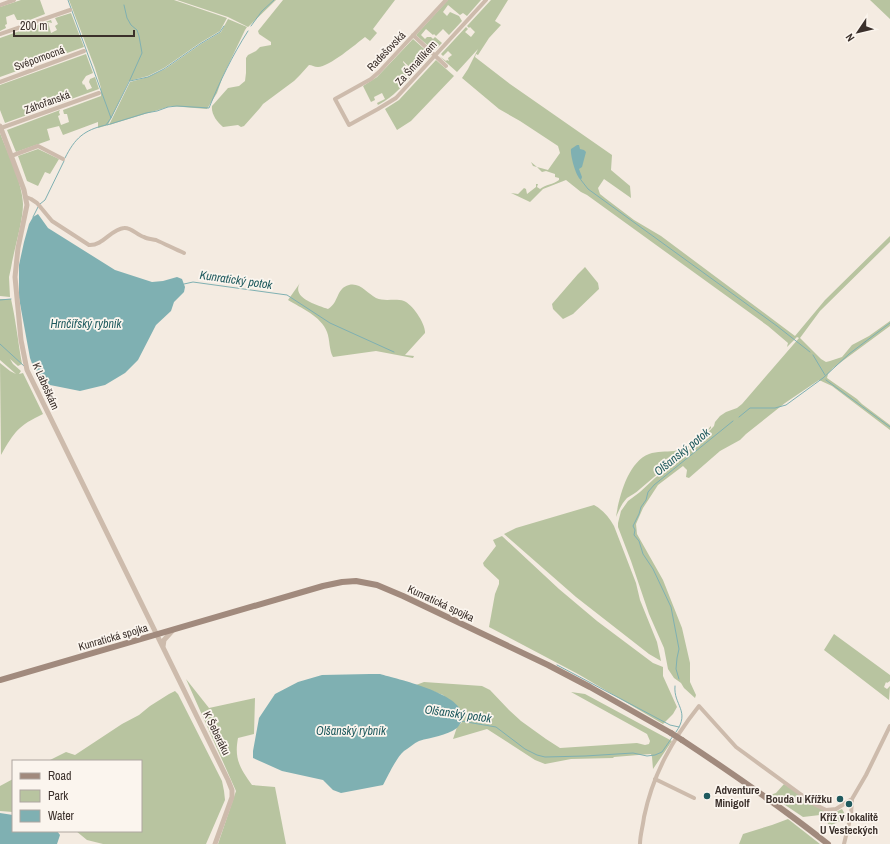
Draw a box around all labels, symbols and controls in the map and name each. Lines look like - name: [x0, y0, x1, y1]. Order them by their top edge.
- scale bar: [14, 12, 134, 38]
- north arrow: [838, 12, 878, 52]
- text: 200 m: [20, 18, 47, 34]
- street label: Radešovská: [364, 28, 408, 74]
- text: N: [842, 31, 857, 44]
- street label: Za Šmatlíkem: [392, 38, 440, 88]
- street label: Svépomocná: [12, 42, 66, 74]
- street label: Záhořanská: [22, 87, 72, 117]
- water label: Kunratický potok: [199, 267, 274, 293]
- water label: Hrnčířský rybník: [50, 316, 123, 332]
- street label: K Labeškám: [29, 360, 63, 412]
- water label: Olšanský potok: [651, 424, 714, 479]
- street label: Kunratická spojka: [406, 582, 476, 624]
- street label: Kunratická spojka: [77, 620, 149, 654]
- water label: Olšanský potok: [424, 701, 493, 727]
- street label: K Šeberáku: [200, 709, 234, 757]
- water label: Olšanský rybník: [316, 723, 387, 739]
- legend: [12, 760, 142, 832]
- text: Road: [48, 768, 72, 784]
- place label: Adventure Minigolf: [715, 783, 760, 810]
- text: Park: [48, 788, 68, 804]
- marker: Adventure Minigolf: [702, 791, 712, 801]
- place label: Bouda u Křížku: [766, 792, 832, 806]
- marker: Bouda u Křížku: [835, 794, 845, 804]
- marker: Kříž v lokalitě U Vesteckých: [844, 799, 854, 809]
- text: Water: [48, 808, 75, 824]
- place label: Kříž v lokalitě U Vesteckých: [820, 810, 878, 837]

